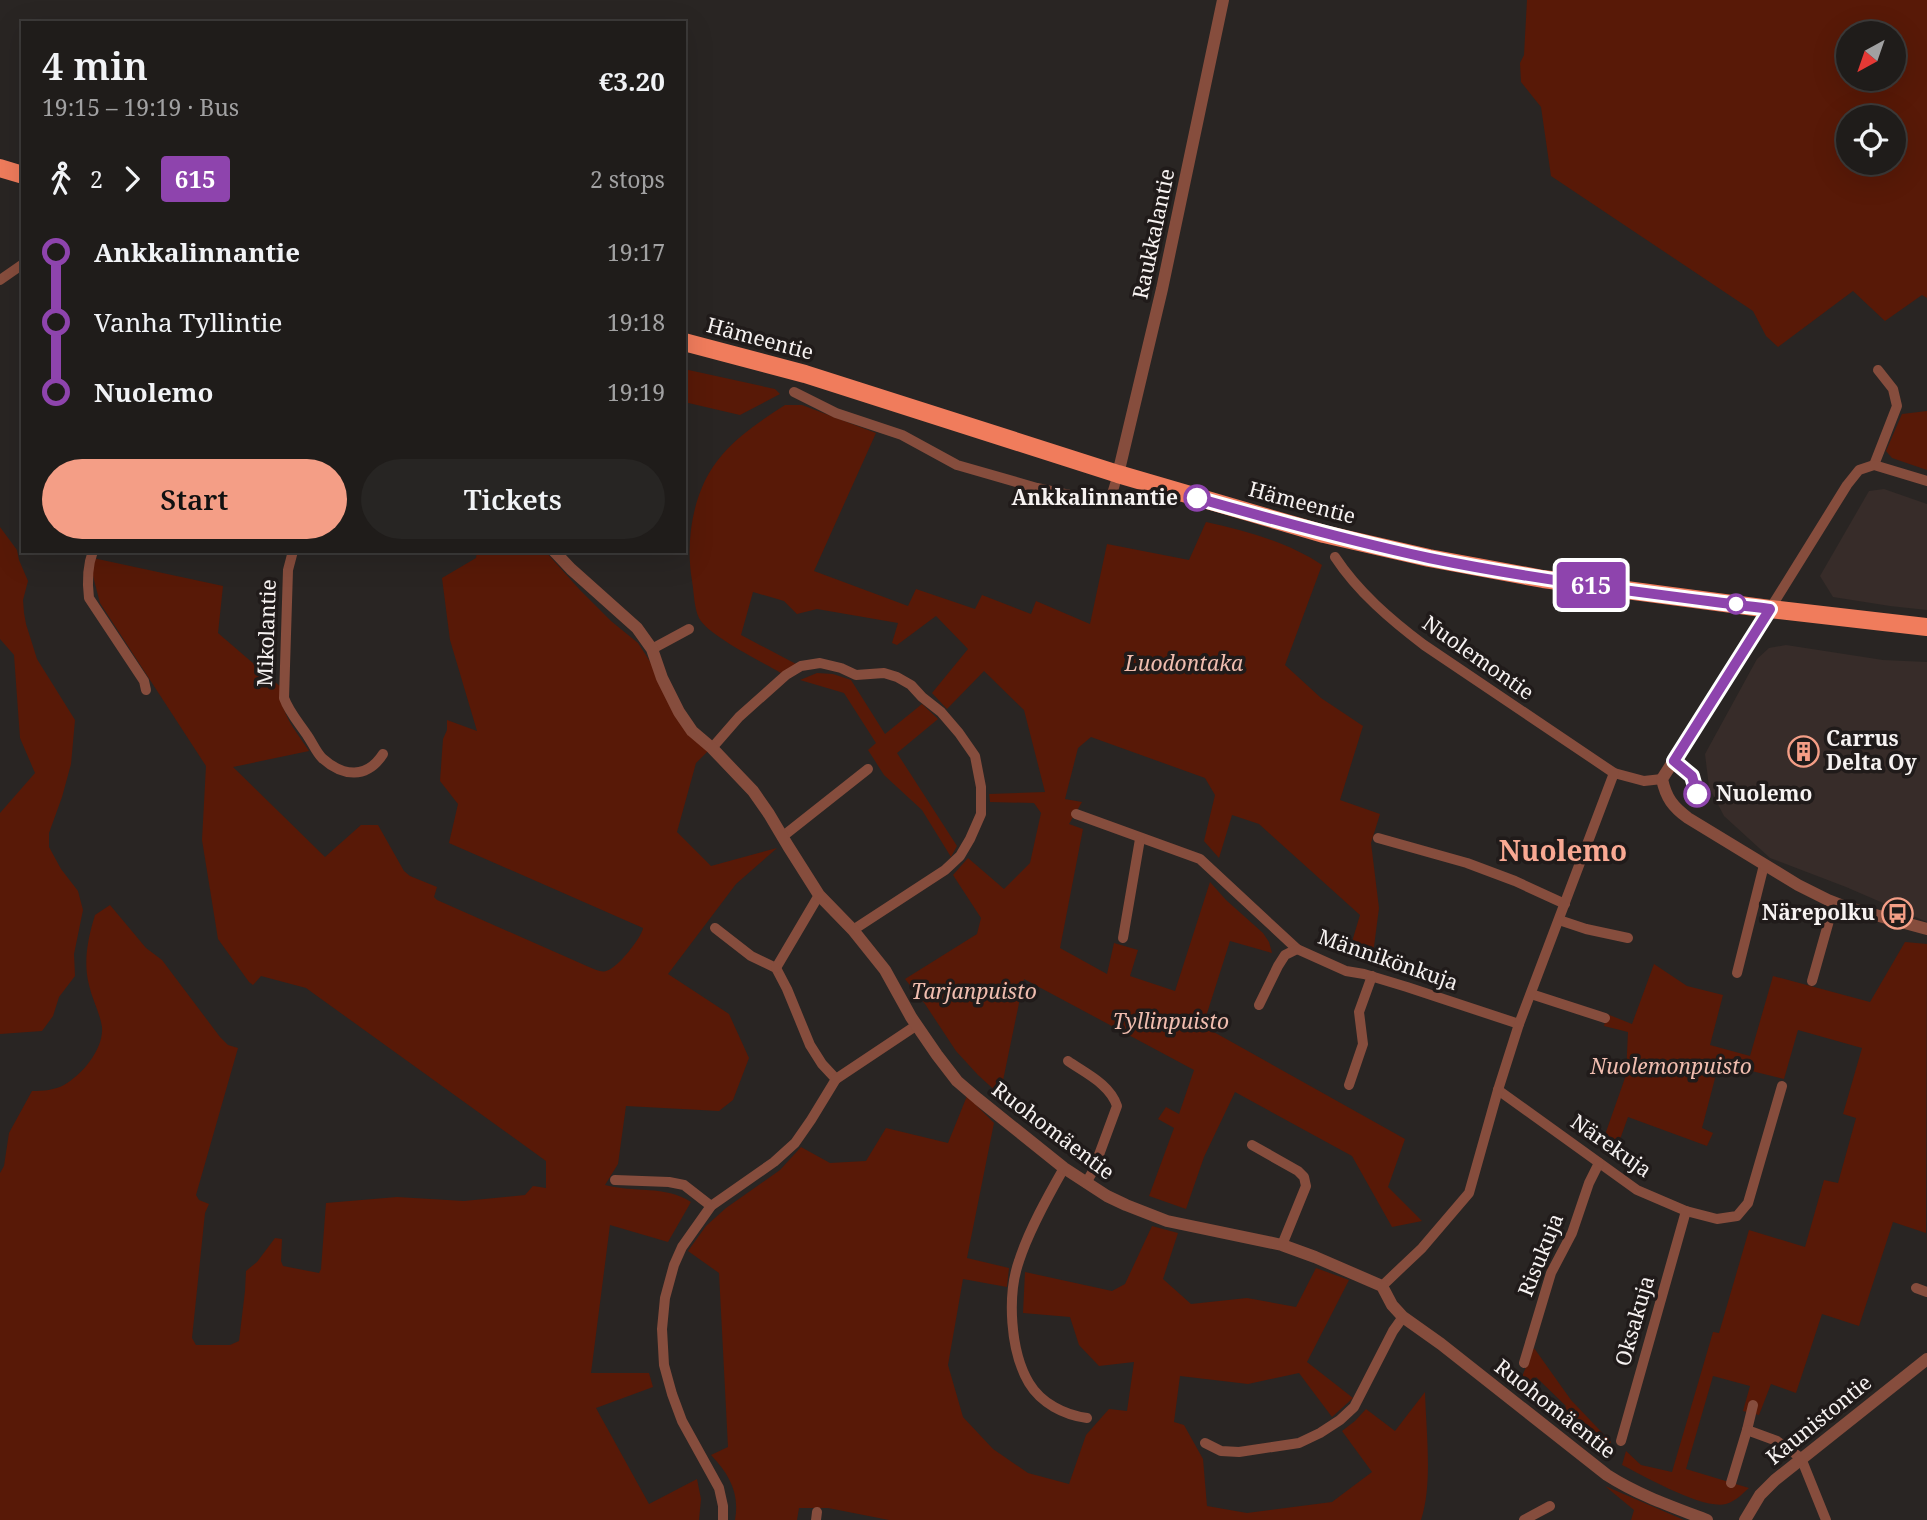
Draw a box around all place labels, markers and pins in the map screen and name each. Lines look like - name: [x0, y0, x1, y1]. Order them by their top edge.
- place label: Ankkalinnantie: [1012, 483, 1178, 511]
- marker: Ankkalinnantie: [1184, 485, 1210, 511]
- unlabelled marker: [1726, 594, 1746, 614]
- place label: Carrus Delta Oy: [1826, 724, 1918, 776]
- building icon: Carrus Delta Oy: [1786, 734, 1820, 768]
- place label: Nuolemo: [1716, 779, 1812, 807]
- marker: Nuolemo: [1684, 781, 1710, 807]
- bus stop icon: Närepolku: [1881, 896, 1915, 930]
- place label: Närepolku: [1762, 898, 1875, 926]

